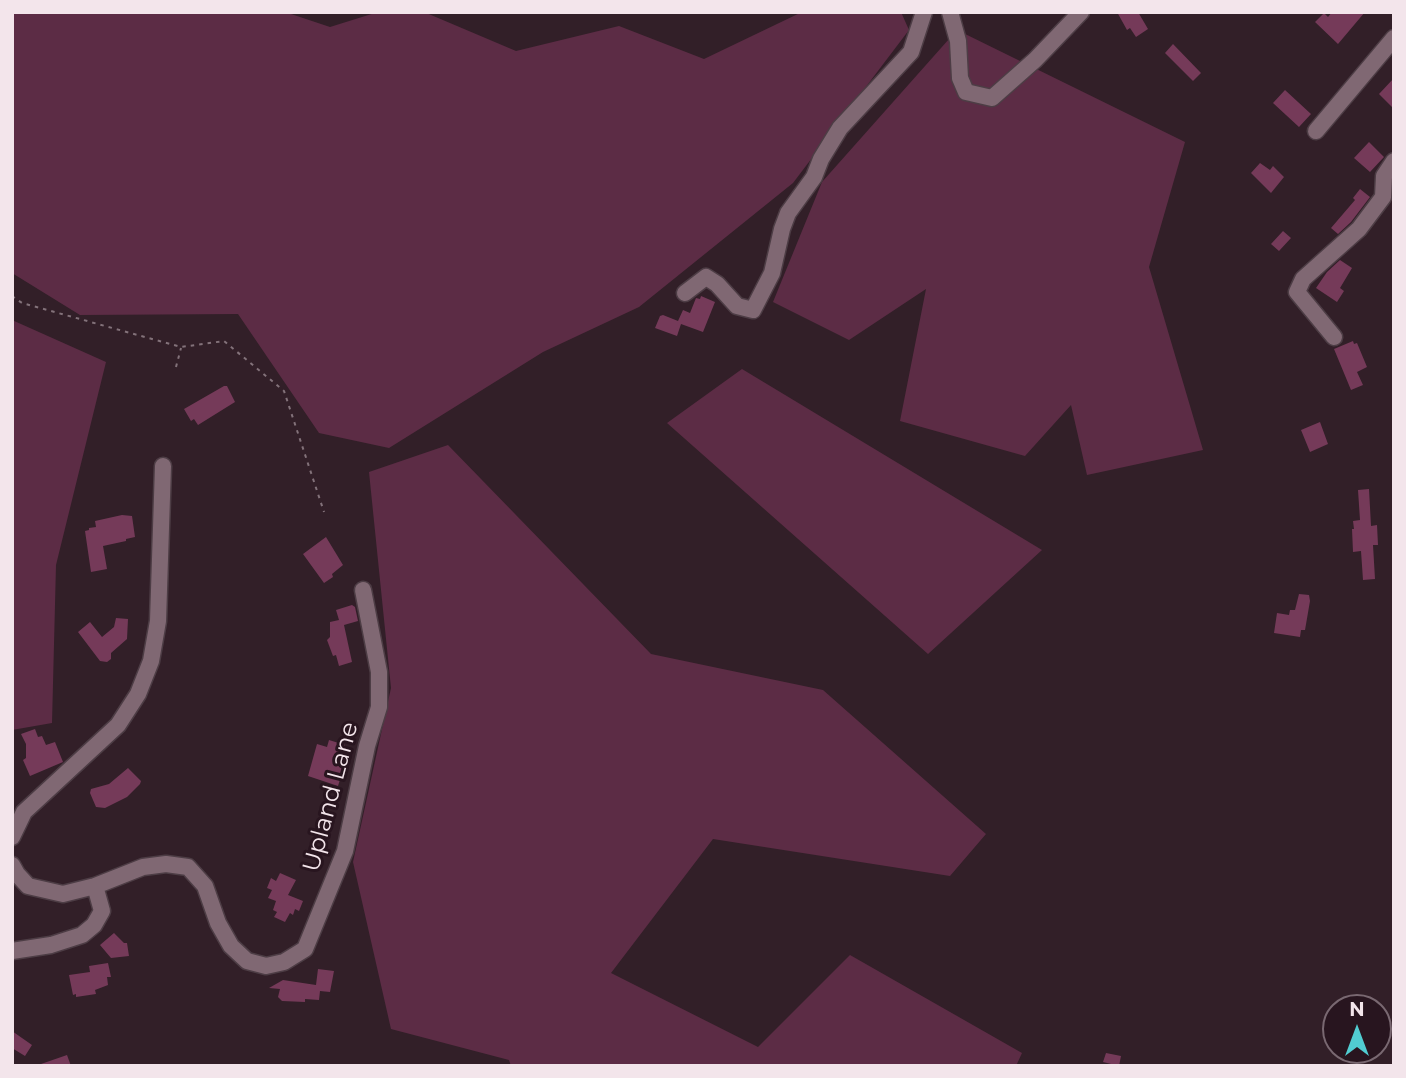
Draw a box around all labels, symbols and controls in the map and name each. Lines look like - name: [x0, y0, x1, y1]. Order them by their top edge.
- street label: Upland Lane: [297, 719, 365, 875]
- north arrow: [1322, 994, 1392, 1064]
- text: N: [1349, 998, 1365, 1021]

